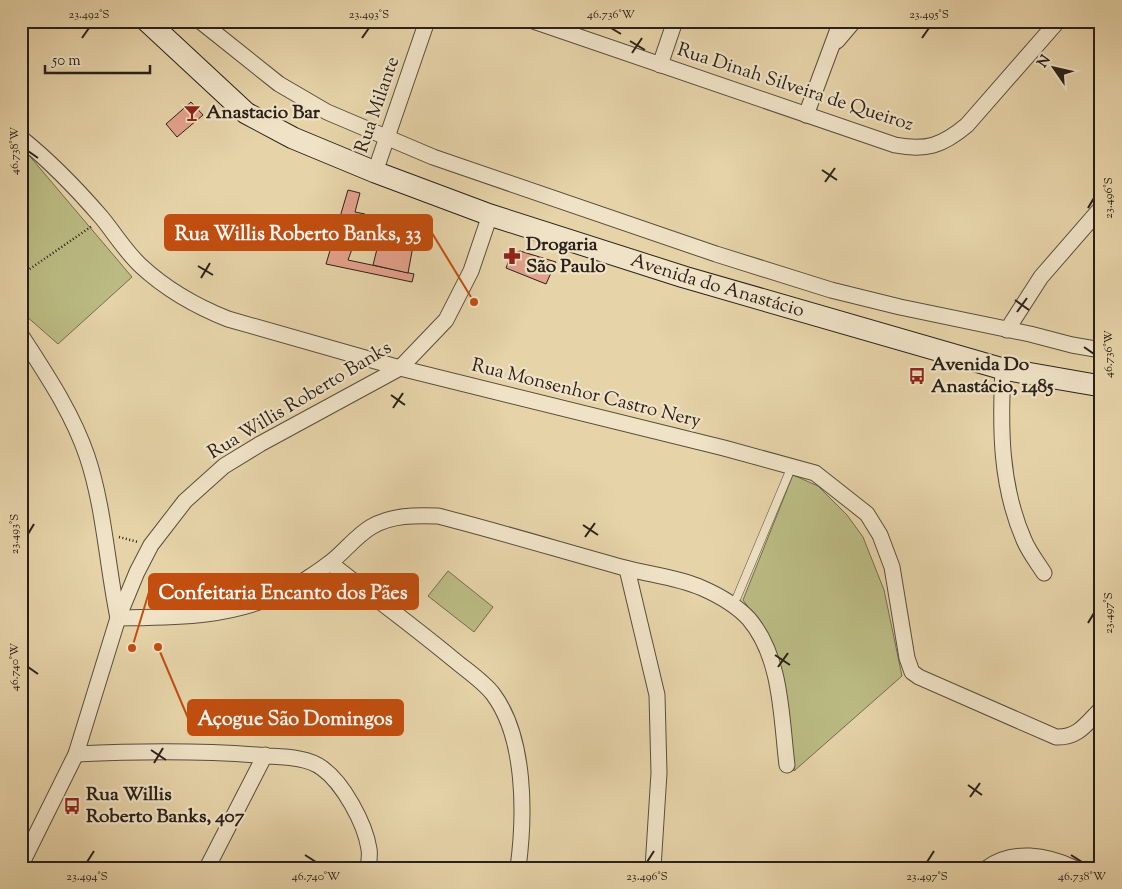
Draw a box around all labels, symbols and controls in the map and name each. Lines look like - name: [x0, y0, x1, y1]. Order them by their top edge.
- text: 23.492°S: [69, 6, 109, 24]
- text: 23.493°S: [349, 6, 389, 24]
- text: 46.736°W: [587, 6, 636, 24]
- text: 23.495°S: [909, 6, 949, 24]
- street label: Rua Dinah Silveira de Queiroz: [673, 37, 917, 139]
- scale bar: [45, 42, 150, 74]
- north arrow: [1030, 42, 1080, 92]
- text: 50 m: [51, 51, 81, 72]
- text: N: [1033, 52, 1056, 72]
- street label: Rua Milante: [349, 53, 407, 157]
- place label: Anastacio Bar: [206, 100, 321, 127]
- bar icon: Anastacio Bar: [182, 103, 202, 123]
- text: 46.738°W: [6, 126, 24, 175]
- text: 23.496°S: [1100, 177, 1118, 219]
- callout: Rua Willis Roberto Banks, 33: [165, 215, 432, 250]
- text: Rua Willis Roberto Banks, 33: [175, 221, 421, 250]
- place label: Drogaria São Paulo: [526, 232, 606, 281]
- pharmacy icon: Drogaria São Paulo: [502, 246, 522, 266]
- street label: Avenida do Anastácio: [627, 247, 807, 324]
- text: 46.736°W: [1100, 329, 1118, 378]
- street label: Rua Willis Roberto Banks: [203, 335, 397, 467]
- street label: Rua Monsenhor Castro Nery: [469, 352, 704, 436]
- place label: Avenida Do Anastácio, 1485: [931, 352, 1054, 401]
- bus stop icon: Avenida Do Anastácio, 1485: [907, 366, 927, 386]
- text: 23.493°S: [6, 514, 24, 554]
- callout: Confeitaria Encanto dos Pães: [149, 574, 418, 609]
- text: Confeitaria Encanto dos Pães: [158, 580, 408, 609]
- text: 23.497°S: [1100, 592, 1118, 634]
- text: 46.740°W: [6, 642, 24, 691]
- callout: Açogue São Domingos: [188, 700, 403, 735]
- text: Açogue São Domingos: [197, 706, 393, 735]
- place label: Rua Willis Roberto Banks, 407: [86, 782, 245, 831]
- bus stop icon: Rua Willis Roberto Banks, 407: [62, 796, 82, 816]
- text: 23.494°S: [66, 868, 108, 886]
- text: 46.740°W: [292, 868, 341, 886]
- text: 23.496°S: [626, 868, 668, 886]
- text: 23.497°S: [906, 868, 948, 886]
- text: 46.738°W: [1058, 868, 1107, 886]

